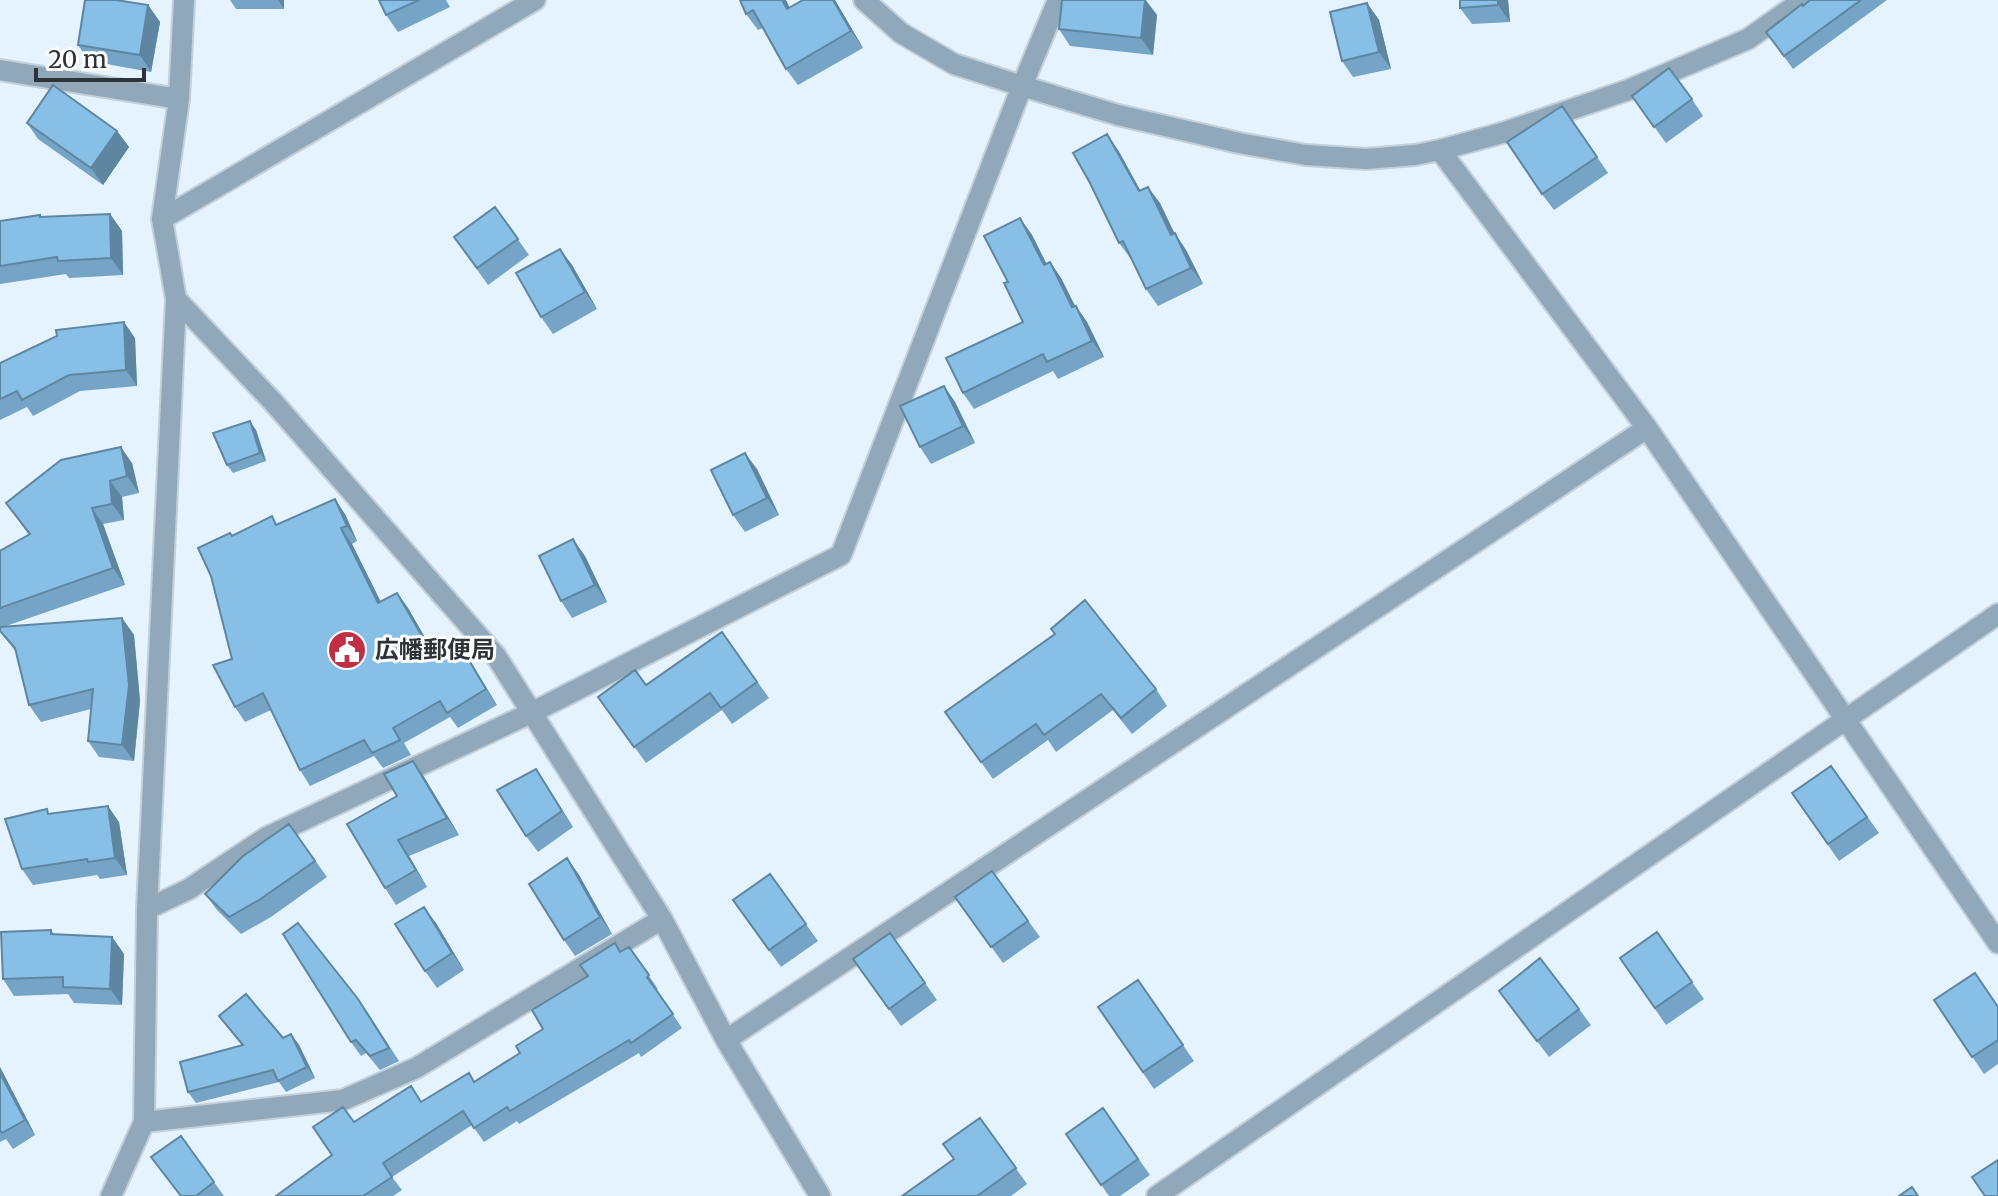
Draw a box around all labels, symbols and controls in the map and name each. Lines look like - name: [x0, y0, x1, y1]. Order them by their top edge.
- scale bar: [36, 32, 144, 82]
- text: 20 m: [48, 44, 107, 75]
- public building icon: 広幡郵便局: [326, 629, 368, 671]
- place label: 広幡郵便局: [375, 634, 495, 665]

